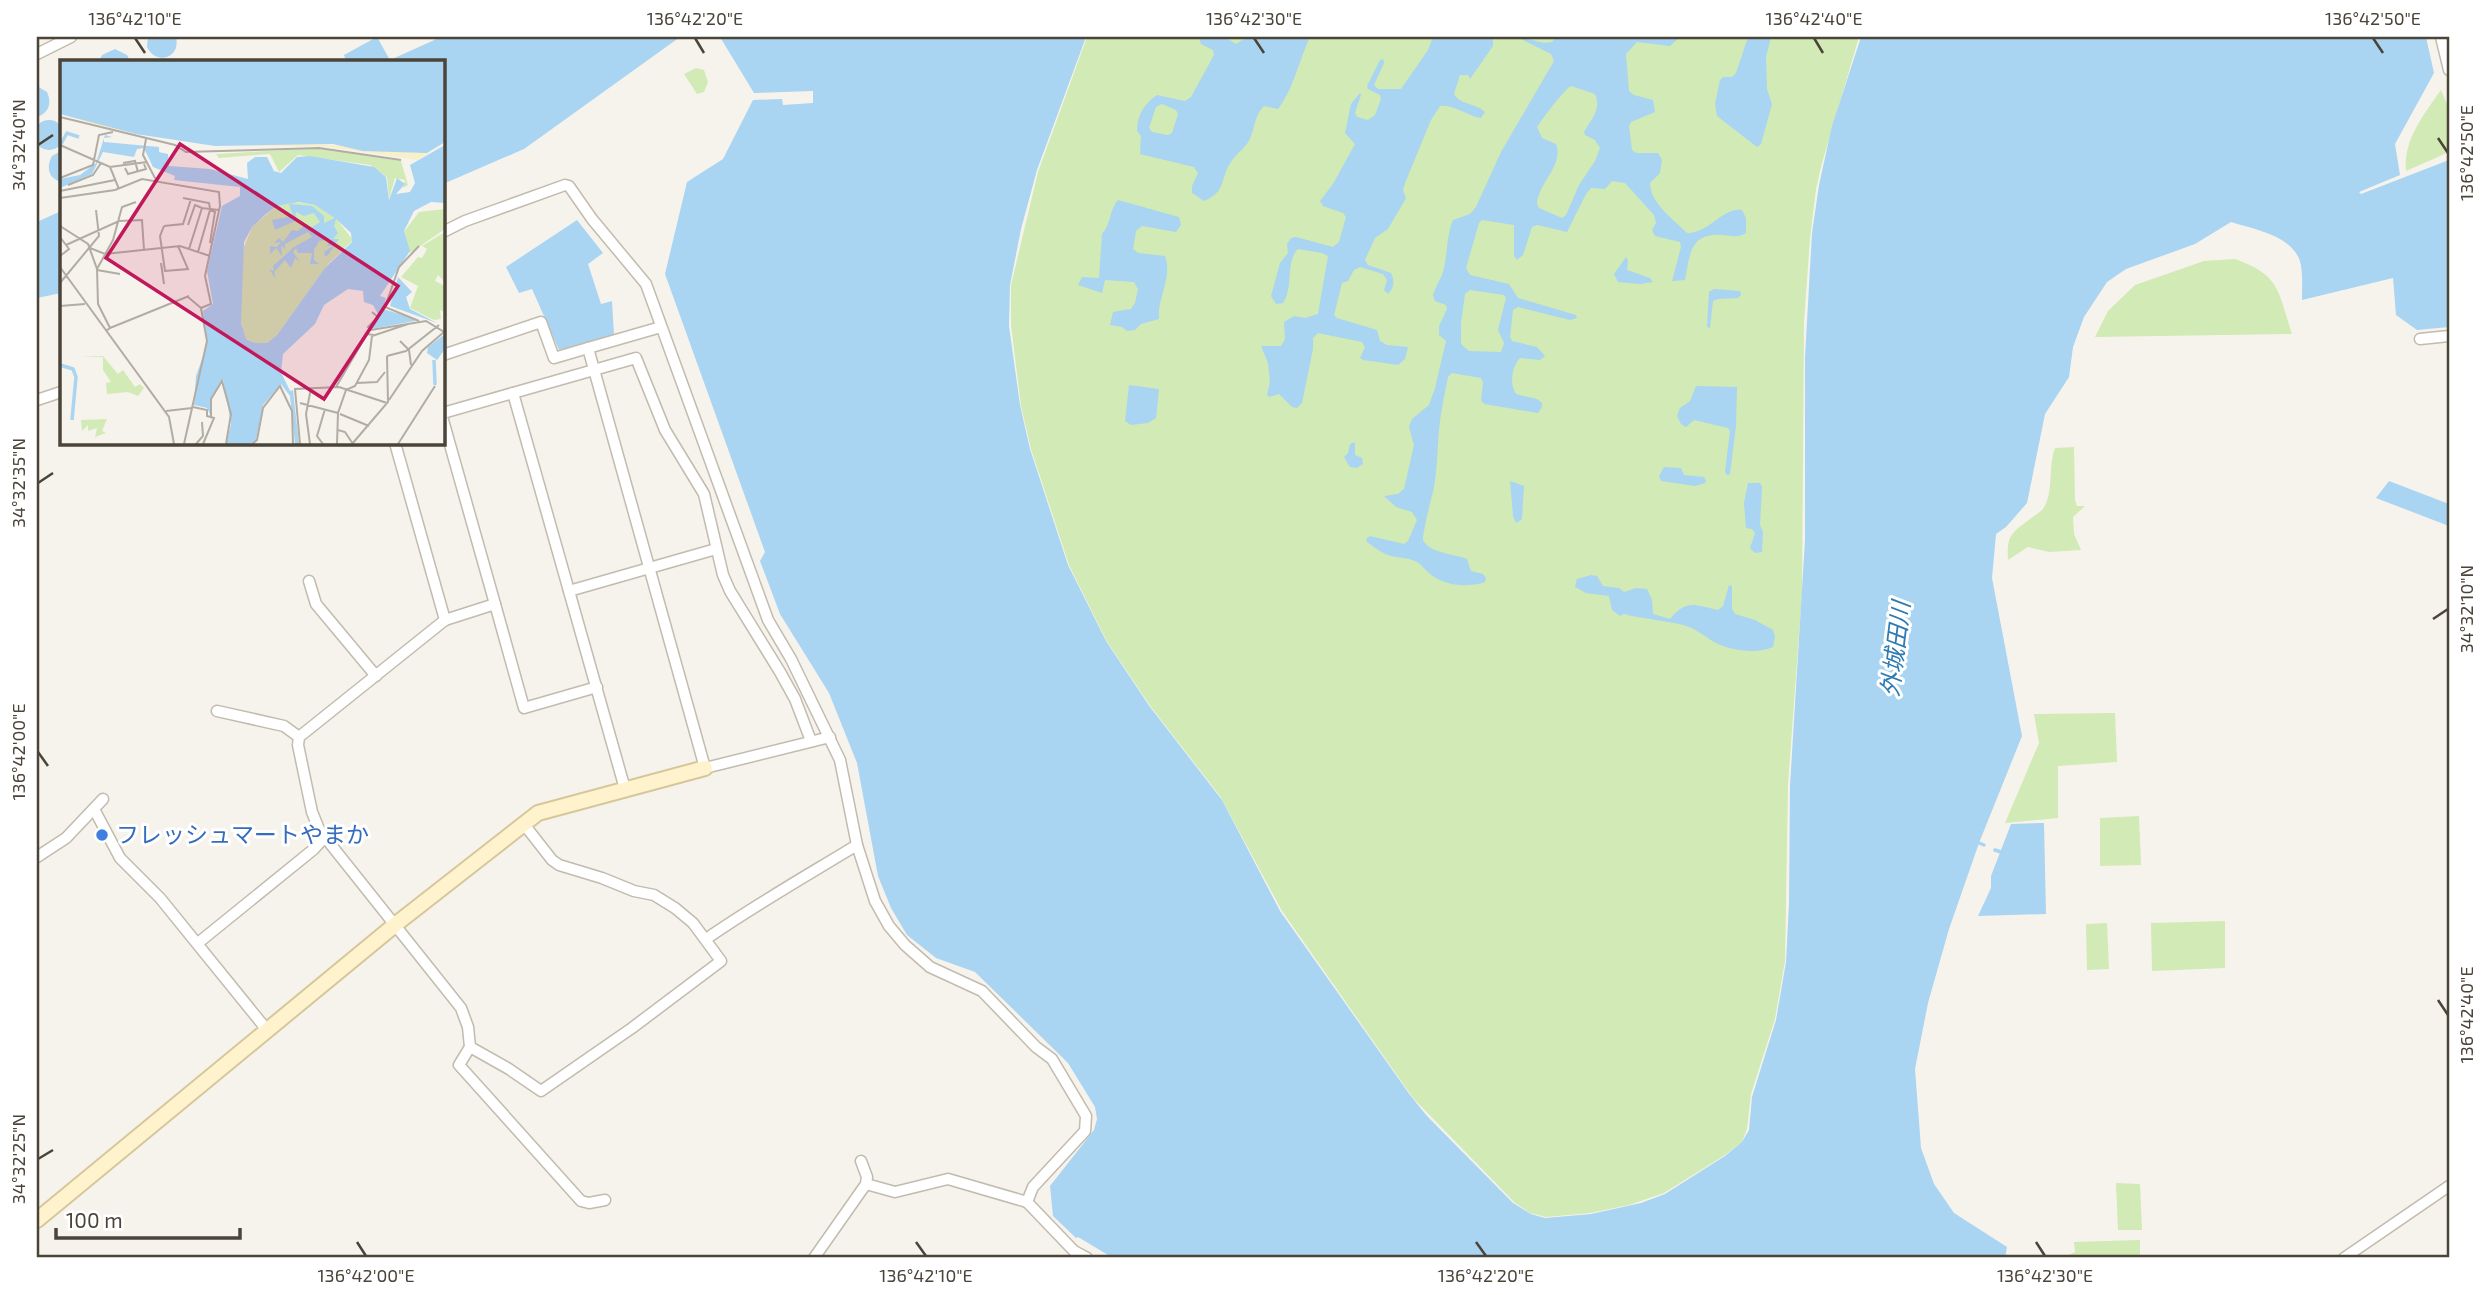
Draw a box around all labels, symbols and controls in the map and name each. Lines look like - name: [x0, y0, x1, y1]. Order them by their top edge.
- text: 136°42'10"E: [88, 7, 182, 29]
- text: 136°42'20"E: [647, 7, 743, 29]
- text: 136°42'30"E: [1206, 7, 1302, 29]
- text: 136°42'40"E: [1766, 7, 1862, 29]
- text: 136°42'50"E: [2325, 7, 2421, 29]
- inset map: [60, 60, 444, 444]
- text: 34°32'40"N: [7, 99, 29, 191]
- text: 136°42'50"E: [2455, 105, 2477, 201]
- text: 34°32'35"N: [7, 438, 29, 528]
- text: 34°32'10"N: [2455, 565, 2477, 653]
- water label: 外城田川: [1874, 596, 1915, 698]
- text: 136°42'00"E: [7, 703, 29, 801]
- place label: フレッシュマートやまか: [116, 820, 369, 848]
- marker: フレッシュマートやまか: [94, 827, 110, 843]
- text: 136°42'40"E: [2455, 967, 2477, 1063]
- text: 34°32'25"N: [7, 1114, 29, 1204]
- scale bar: [56, 1197, 240, 1241]
- text: 100 m: [66, 1207, 123, 1232]
- text: 136°42'00"E: [317, 1264, 415, 1286]
- text: 136°42'10"E: [879, 1264, 973, 1286]
- text: 136°42'20"E: [1438, 1264, 1534, 1286]
- text: 136°42'30"E: [1997, 1264, 2093, 1286]

